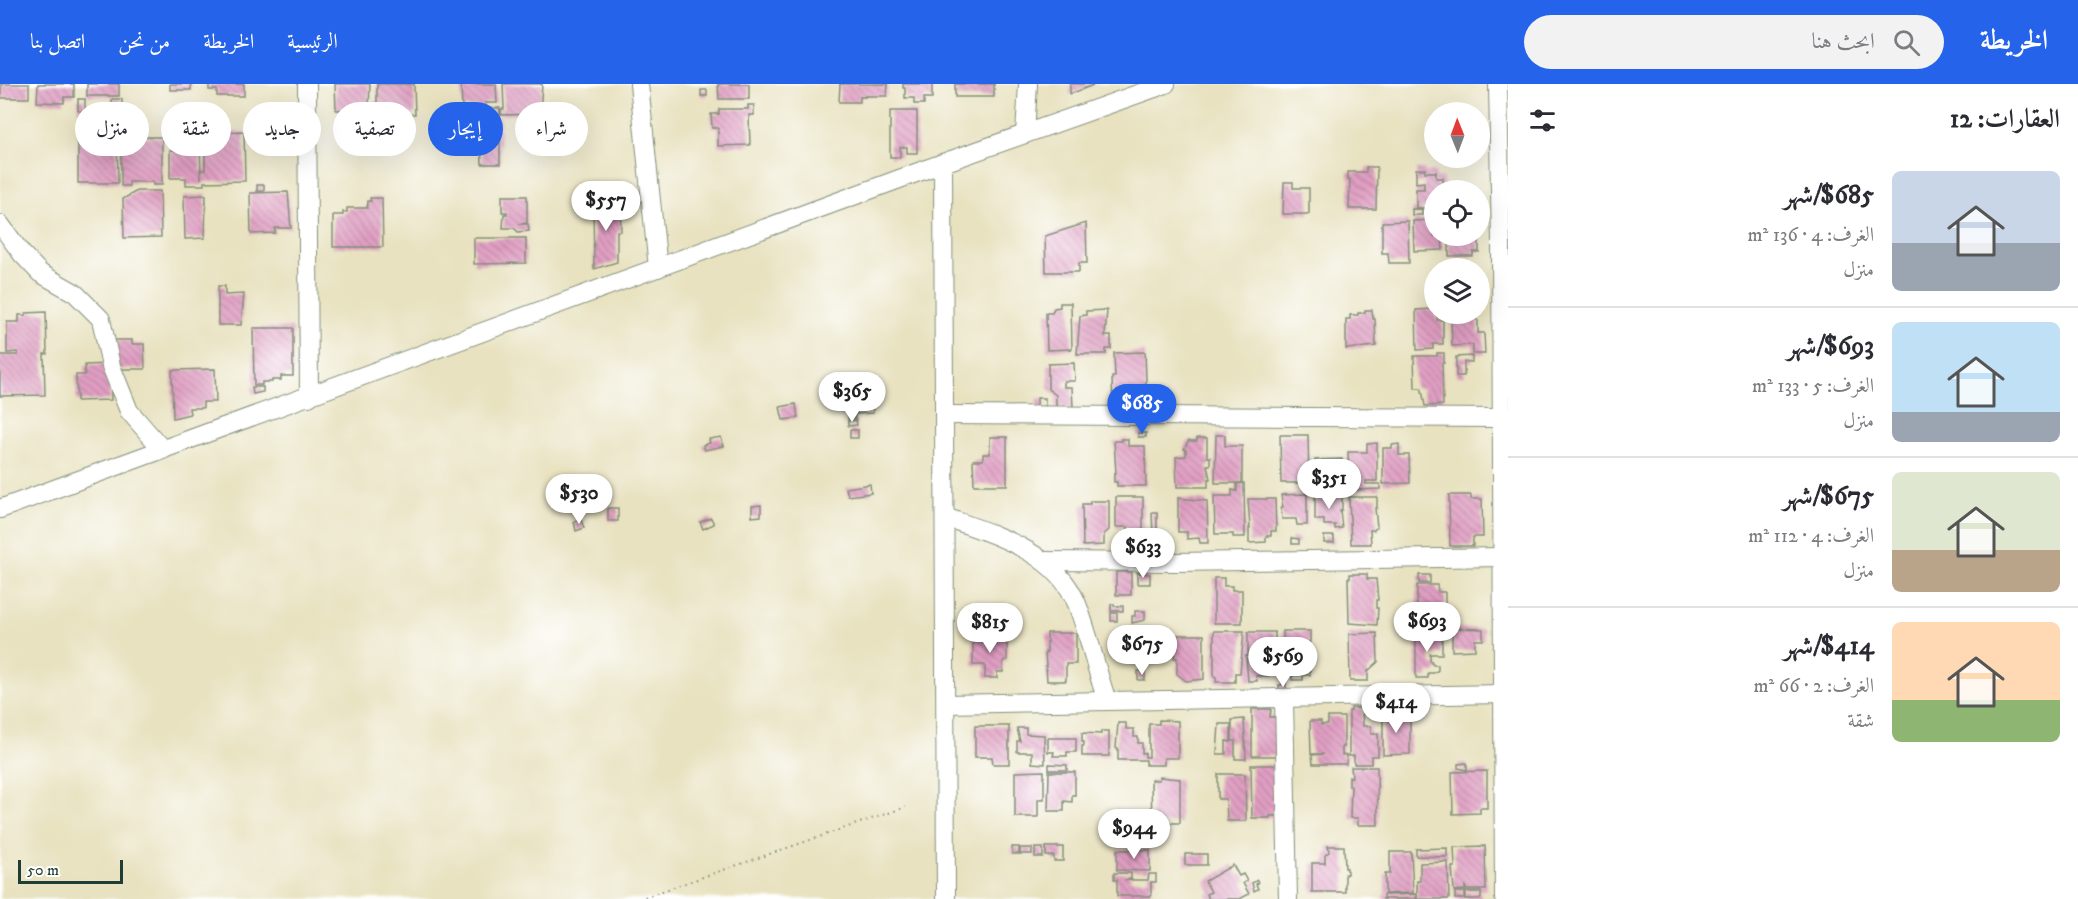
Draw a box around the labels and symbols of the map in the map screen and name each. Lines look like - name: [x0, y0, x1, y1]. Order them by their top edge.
- north arrow: [1424, 102, 1490, 168]
- pin: $557: [570, 181, 642, 232]
- pin: $365: [816, 372, 888, 423]
- pin: $685: [1106, 384, 1178, 435]
- pin: $351: [1293, 459, 1365, 510]
- pin: $530: [543, 474, 615, 525]
- pin: $633: [1107, 528, 1179, 579]
- pin: $693: [1391, 602, 1463, 653]
- pin: $815: [954, 603, 1026, 654]
- pin: $675: [1106, 625, 1178, 676]
- pin: $569: [1247, 637, 1319, 688]
- pin: $414: [1360, 683, 1432, 734]
- pin: $944: [1098, 809, 1170, 860]
- scale bar: [18, 857, 123, 884]

